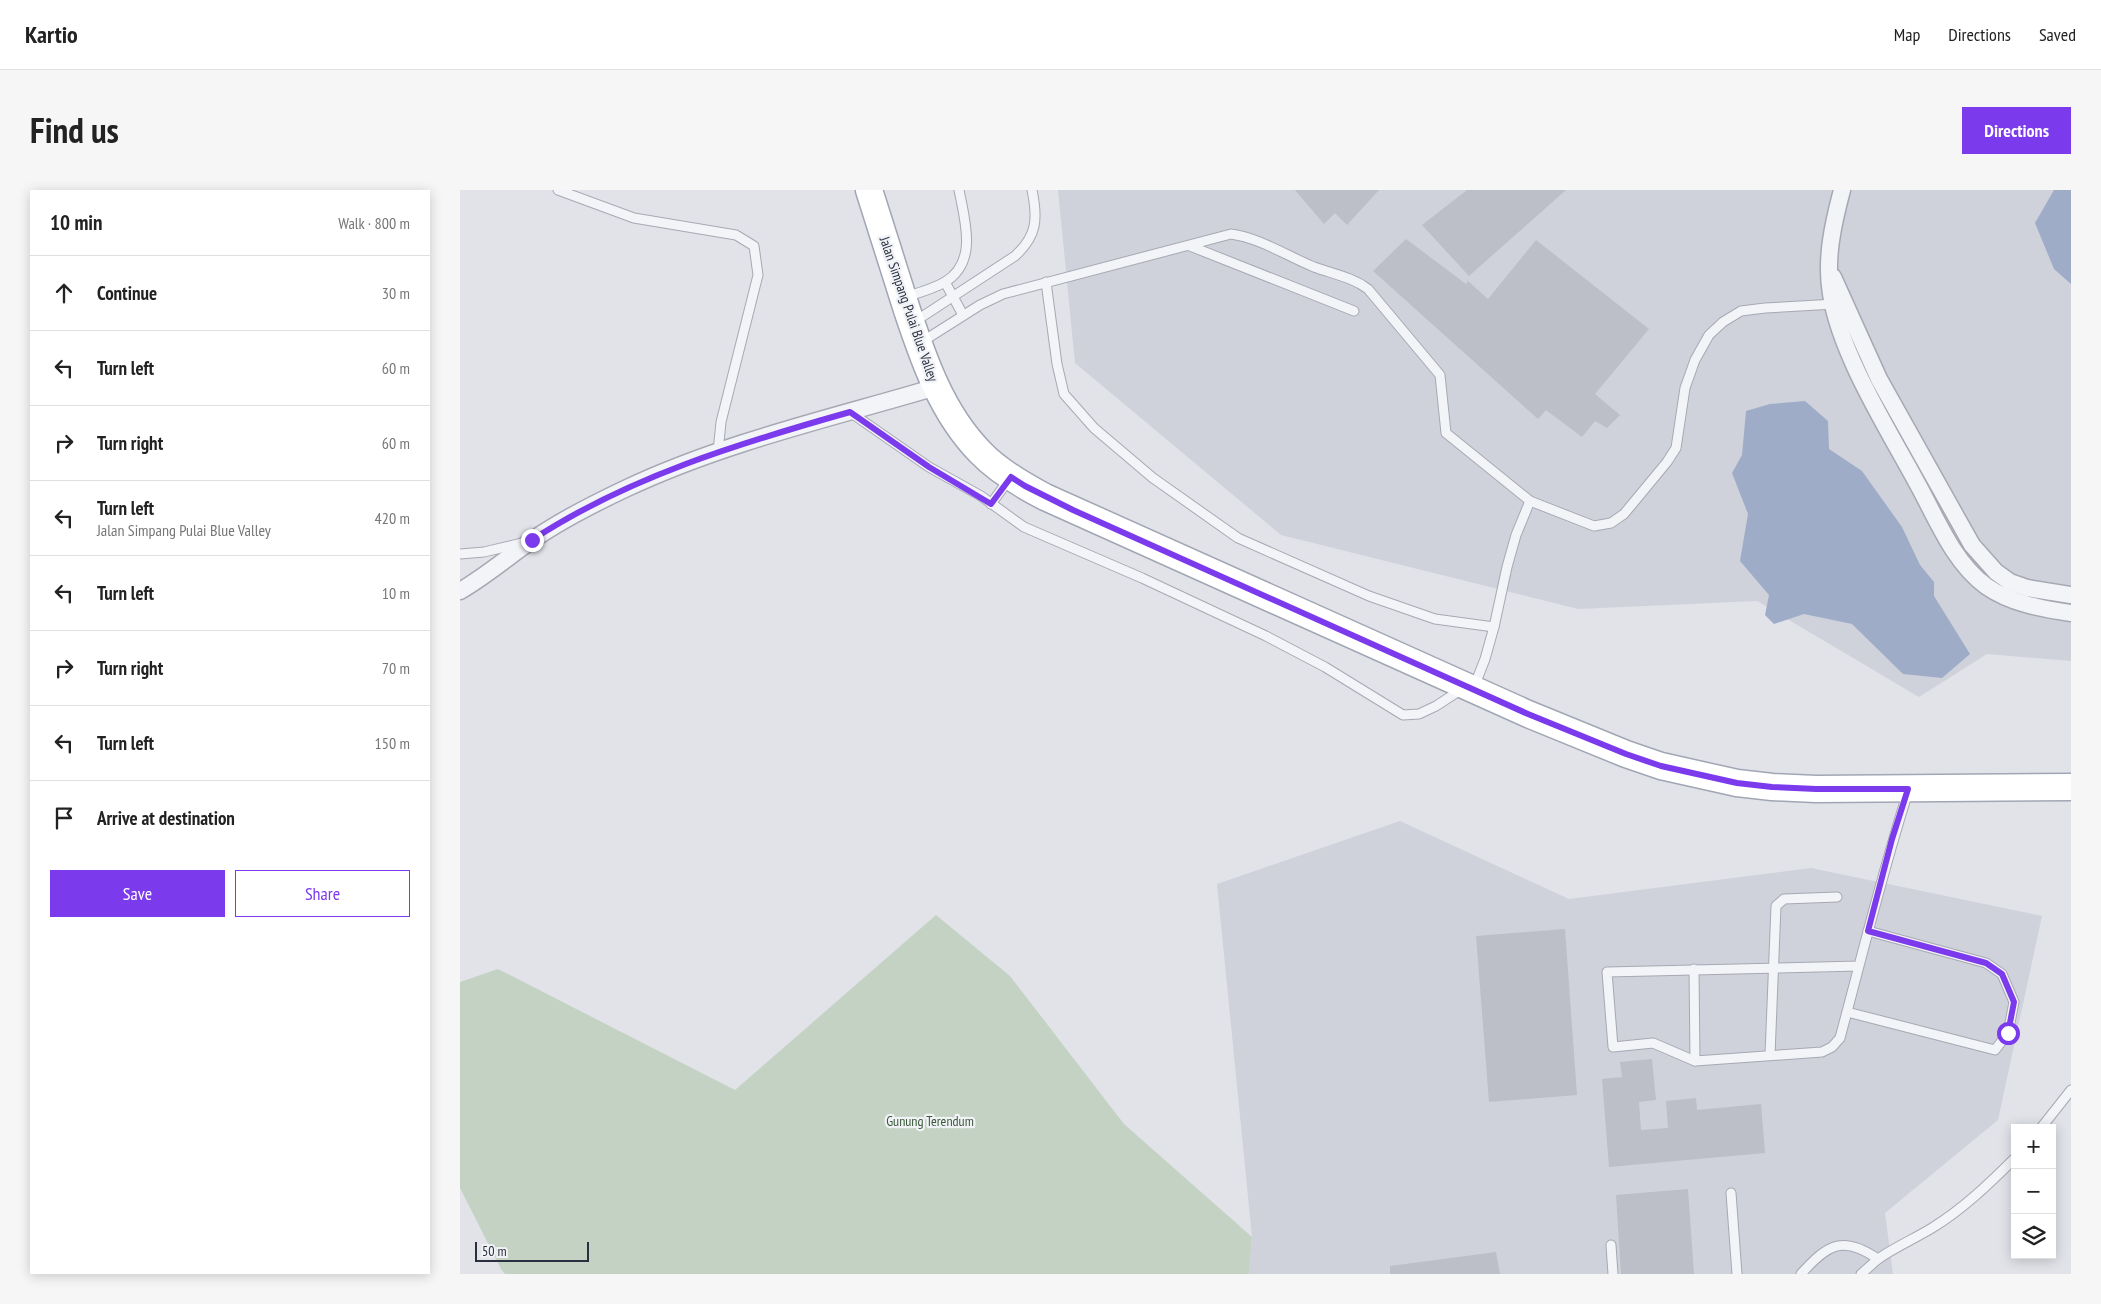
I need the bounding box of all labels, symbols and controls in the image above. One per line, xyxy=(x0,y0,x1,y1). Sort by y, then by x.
text: Kartio xyxy=(25,19,78,50)
text: Map xyxy=(1894,23,1920,46)
text: Directions xyxy=(1948,23,2011,46)
text: Saved xyxy=(2039,23,2076,46)
text: Find us xyxy=(30,107,119,153)
button: Directions xyxy=(1962,107,2071,154)
text: 10 min xyxy=(50,209,102,236)
text: Walk · 800 m xyxy=(338,213,410,233)
street label: Jalan Simpang Pulai Blue Valley xyxy=(875,233,942,384)
icon: ahead xyxy=(50,279,78,307)
text: Continue xyxy=(97,281,157,305)
text: 30 m xyxy=(382,283,410,303)
icon: left xyxy=(50,354,78,382)
text: Turn left xyxy=(97,356,154,380)
text: 60 m xyxy=(382,358,410,378)
icon: right xyxy=(50,429,78,457)
text: Turn right xyxy=(97,431,163,455)
text: 60 m xyxy=(382,433,410,453)
text: Turn left xyxy=(97,496,154,520)
icon: left xyxy=(50,504,78,532)
text: 420 m xyxy=(375,508,410,528)
text: Jalan Simpang Pulai Blue Valley xyxy=(97,520,271,540)
route end xyxy=(521,529,544,552)
icon: left xyxy=(50,579,78,607)
text: Turn left xyxy=(97,581,154,605)
text: 10 m xyxy=(382,583,410,603)
icon: right xyxy=(50,654,78,682)
text: Turn right xyxy=(97,656,163,680)
text: 70 m xyxy=(382,658,410,678)
icon: left xyxy=(50,729,78,757)
text: Turn left xyxy=(97,731,154,755)
text: 150 m xyxy=(375,733,410,753)
icon: arrive xyxy=(50,804,78,832)
text: Arrive at destination xyxy=(97,806,235,830)
button: Save xyxy=(50,870,225,917)
button: Share xyxy=(235,870,410,917)
route start xyxy=(1997,1022,2020,1045)
park label: Gunung Terendum xyxy=(886,1112,974,1130)
map controls xyxy=(2011,1124,2056,1259)
button: + xyxy=(2011,1124,2056,1169)
button: − xyxy=(2011,1169,2056,1214)
button: layers xyxy=(2011,1214,2056,1259)
scale bar xyxy=(475,1239,589,1262)
text: 50 m xyxy=(482,1242,507,1260)

